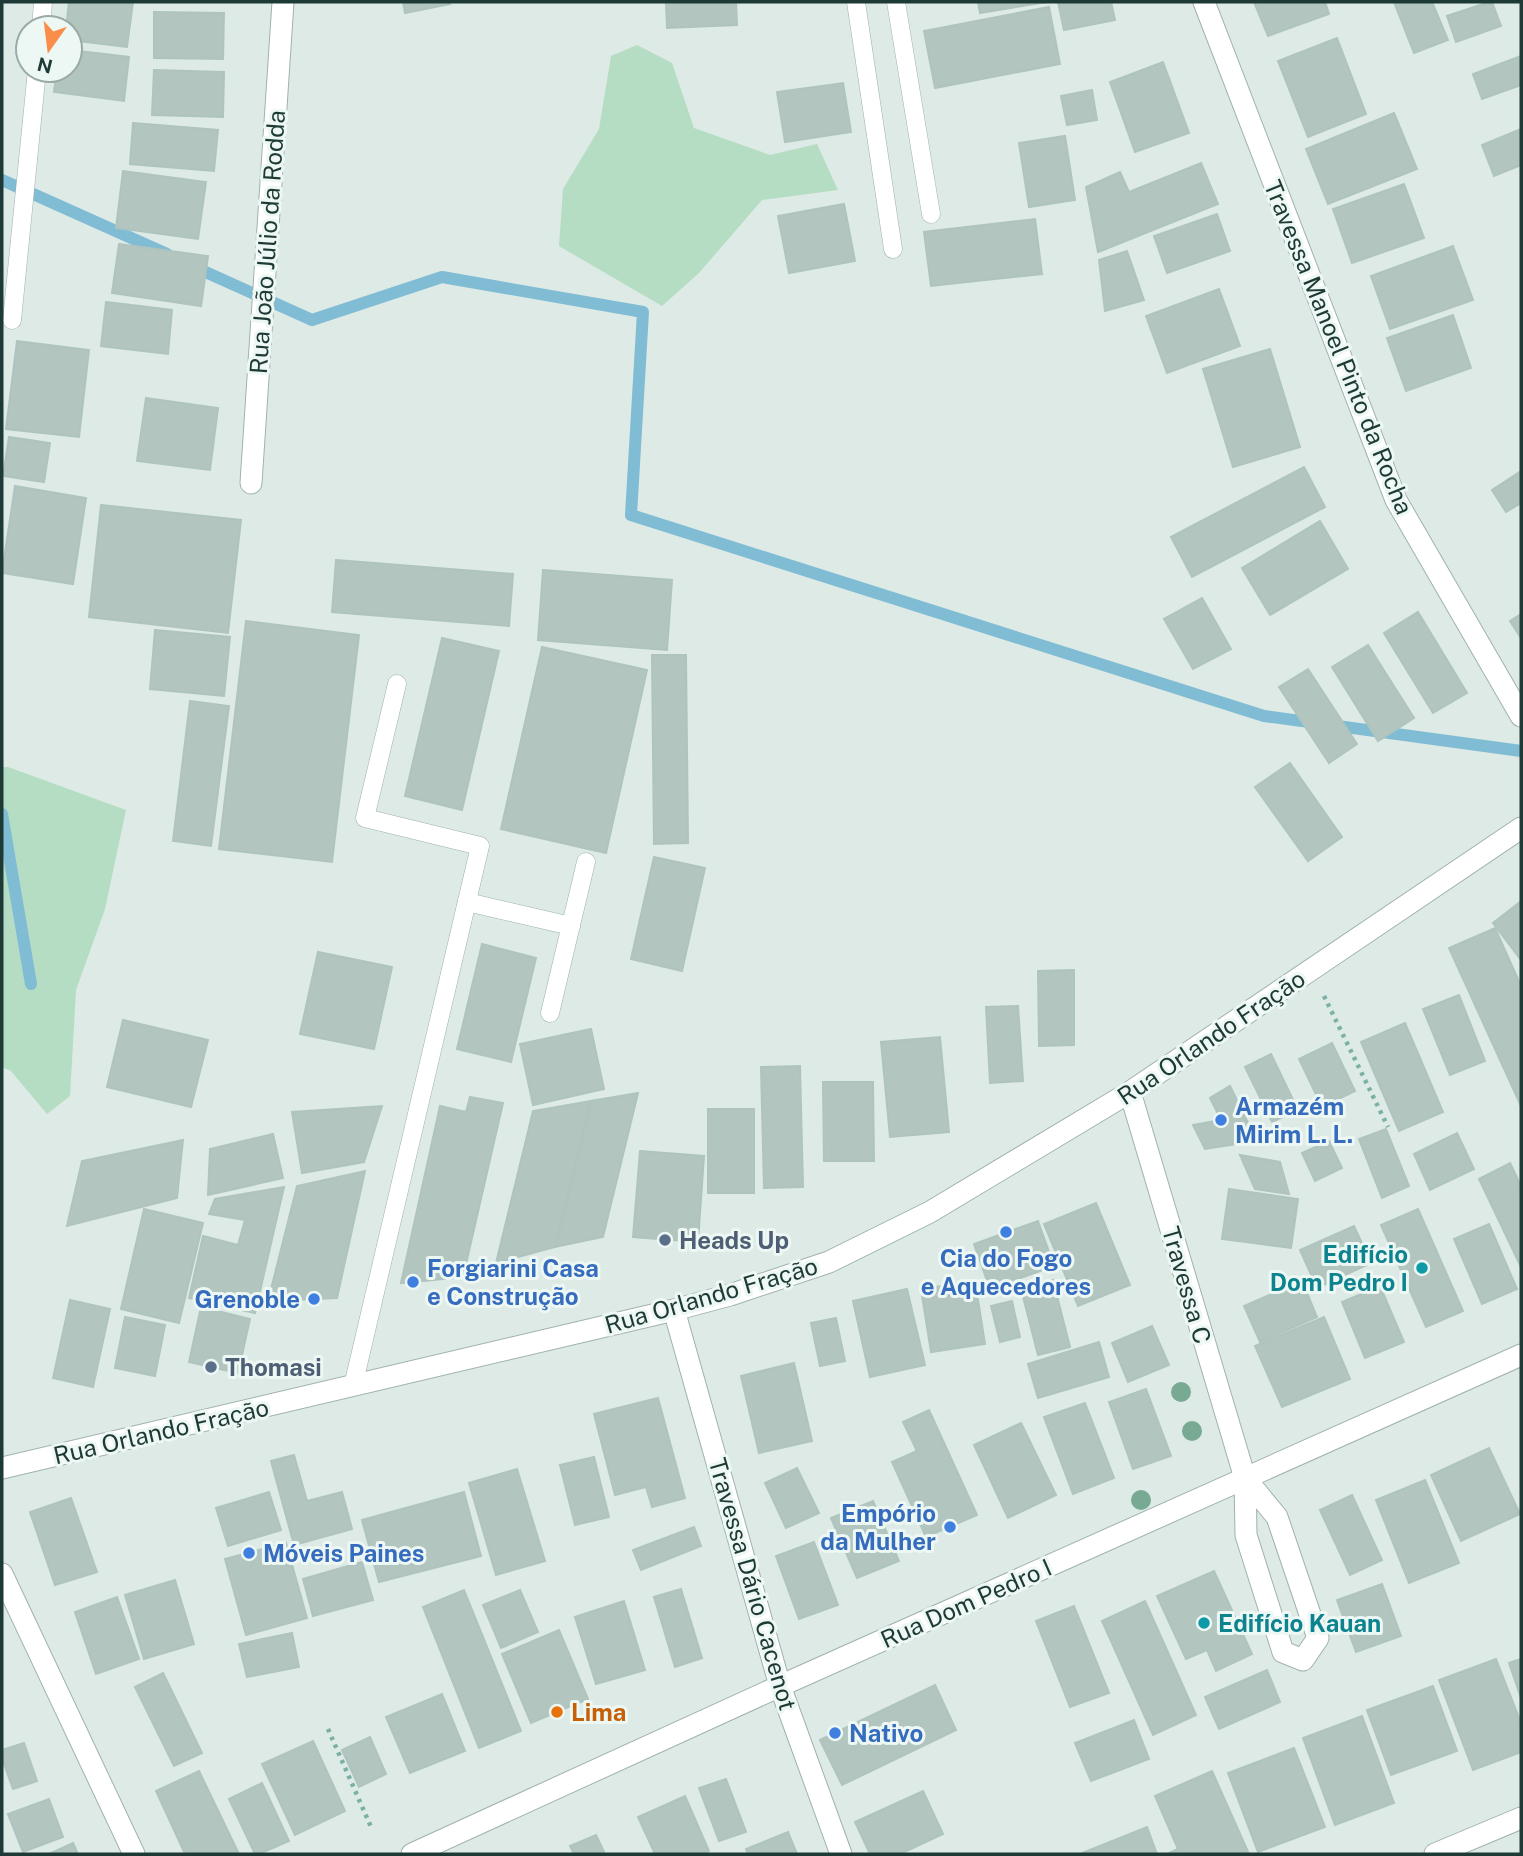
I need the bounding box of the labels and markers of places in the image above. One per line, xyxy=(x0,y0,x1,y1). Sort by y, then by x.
place label: Armazém Mirim L. L. xyxy=(1235,1092,1353,1148)
marker: Armazém Mirim L. L. xyxy=(1213,1112,1229,1128)
marker: Cia do Fogo e Aquecedores xyxy=(998,1224,1014,1240)
place label: Heads Up xyxy=(679,1226,789,1254)
marker: Heads Up xyxy=(657,1232,673,1248)
place label: Edifício Dom Pedro I xyxy=(1270,1240,1408,1296)
place label: Cia do Fogo e Aquecedores xyxy=(921,1244,1091,1300)
place label: Forgiarini Casa e Construção xyxy=(427,1254,599,1311)
marker: Edifício Dom Pedro I xyxy=(1414,1260,1430,1276)
marker: Forgiarini Casa e Construção xyxy=(405,1274,421,1290)
place label: Grenoble xyxy=(194,1285,300,1313)
marker: Grenoble xyxy=(306,1291,322,1307)
place label: Thomasi xyxy=(225,1353,322,1381)
marker: Thomasi xyxy=(203,1359,219,1375)
place label: Empório da Mulher xyxy=(820,1499,936,1555)
marker: Empório da Mulher xyxy=(942,1519,958,1535)
place label: Móveis Paines xyxy=(263,1539,424,1567)
marker: Móveis Paines xyxy=(241,1545,257,1561)
place label: Edifício Kauan xyxy=(1218,1609,1381,1637)
marker: Edifício Kauan xyxy=(1196,1615,1212,1631)
place label: Lima xyxy=(571,1698,626,1726)
marker: Lima xyxy=(549,1704,565,1720)
place label: Nativo xyxy=(849,1719,923,1747)
marker: Nativo xyxy=(827,1725,843,1741)

